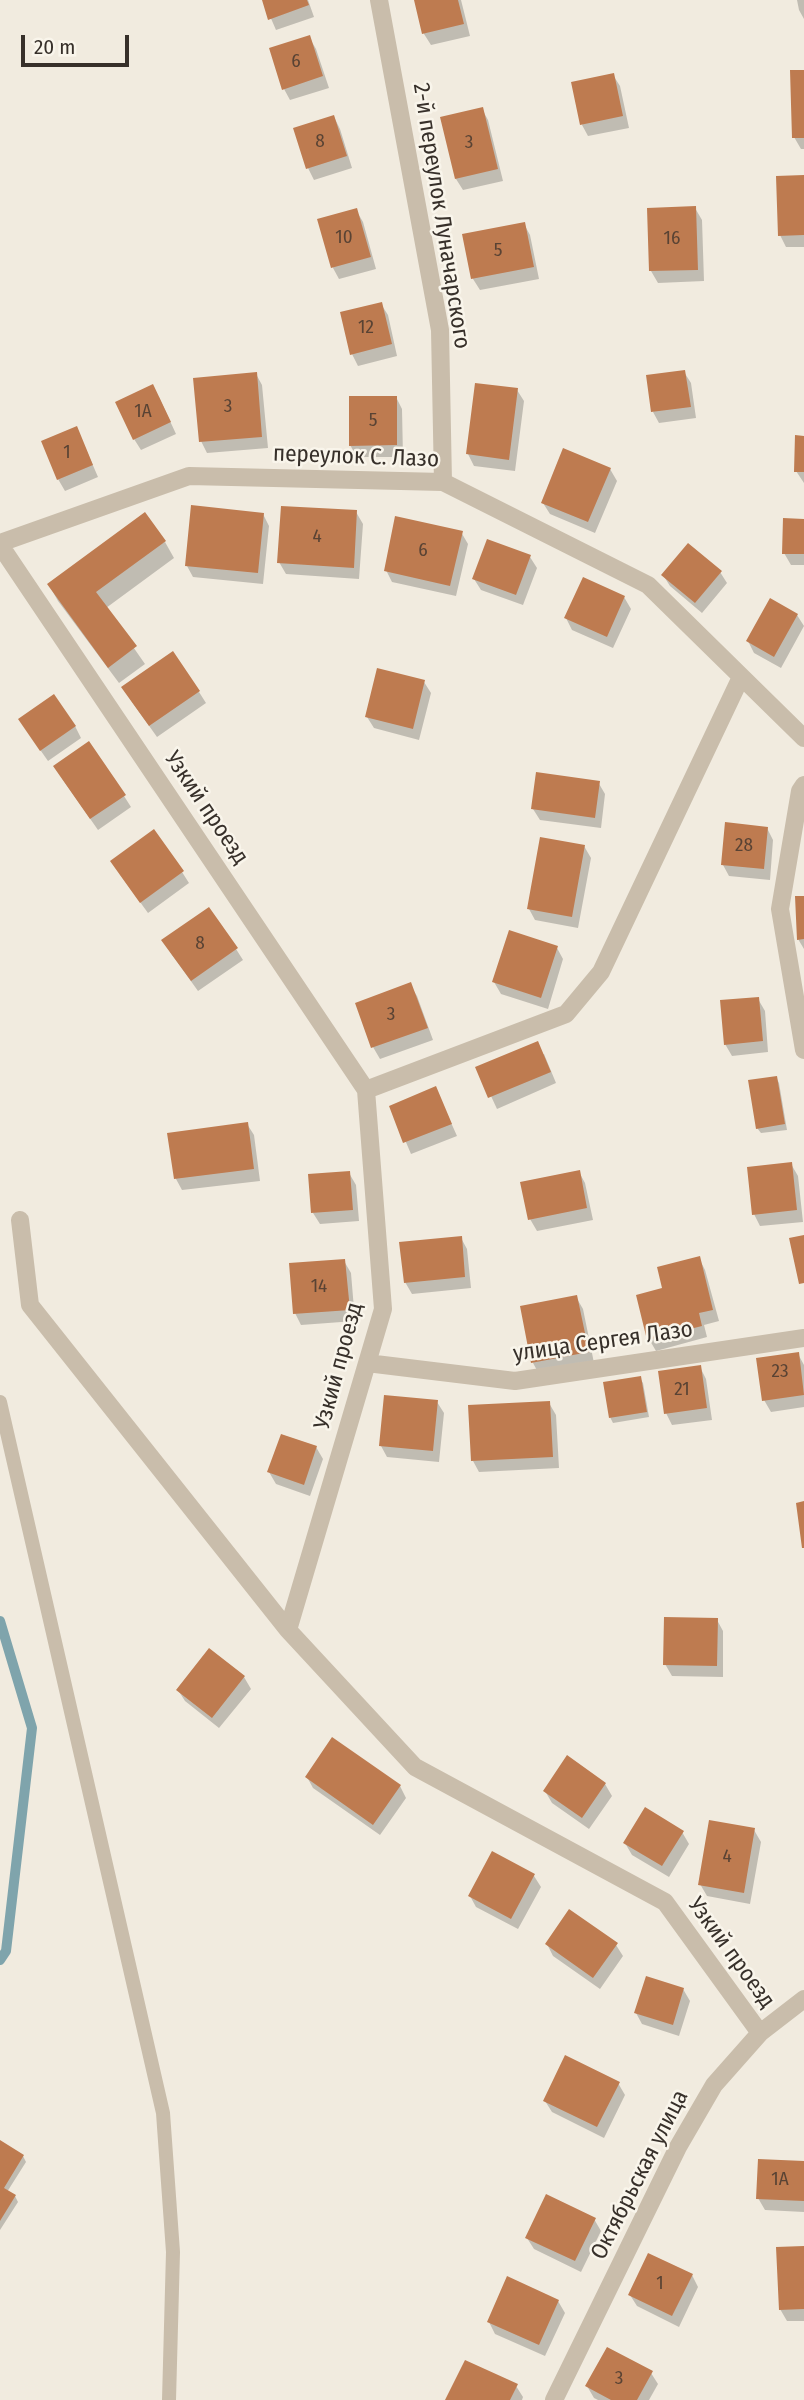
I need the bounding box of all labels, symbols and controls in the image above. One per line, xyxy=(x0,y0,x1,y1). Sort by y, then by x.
scale bar xyxy=(24,21,133,65)
text: 20 m xyxy=(34,34,75,60)
house number: 6 xyxy=(291,51,301,73)
street label: 2-й переулок Луначарского xyxy=(406,81,476,351)
house number: 8 xyxy=(315,131,325,153)
house number: 3 xyxy=(465,132,473,154)
house number: 10 xyxy=(335,227,353,249)
house number: 16 xyxy=(664,228,680,250)
house number: 5 xyxy=(494,240,502,262)
house number: 12 xyxy=(358,317,374,339)
house number: 3 xyxy=(224,396,232,418)
house number: 1А xyxy=(134,401,152,423)
house number: 5 xyxy=(369,410,377,432)
street label: переулок С. Лазо xyxy=(272,440,440,474)
house number: 1 xyxy=(63,442,71,464)
house number: 4 xyxy=(312,526,322,548)
house number: 6 xyxy=(418,540,428,562)
street label: Узкий проезд xyxy=(158,746,254,870)
house number: 28 xyxy=(735,835,753,857)
house number: 8 xyxy=(195,933,205,955)
house number: 3 xyxy=(387,1004,395,1026)
house number: 14 xyxy=(311,1276,327,1298)
street label: Узкий проезд xyxy=(309,1299,369,1433)
street label: улица Сергея Лазо xyxy=(511,1316,695,1368)
house number: 23 xyxy=(772,1361,788,1383)
house number: 21 xyxy=(674,1379,690,1401)
house number: 4 xyxy=(722,1846,732,1868)
street label: Узкий проезд xyxy=(682,1892,780,2014)
street label: Октябрьская улица xyxy=(585,2086,695,2264)
house number: 1А xyxy=(771,2169,789,2191)
house number: 1 xyxy=(656,2273,664,2295)
house number: 3 xyxy=(615,2368,623,2390)

